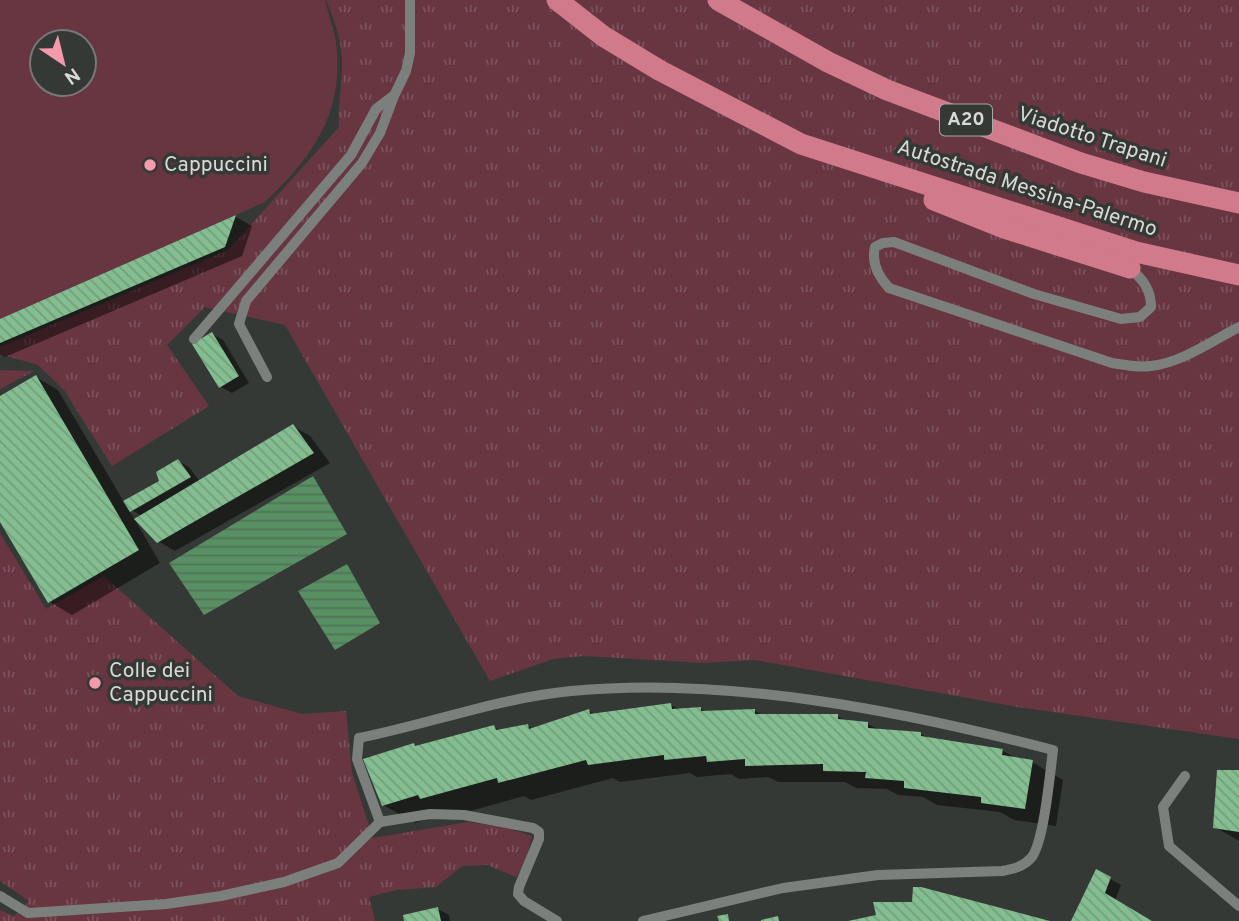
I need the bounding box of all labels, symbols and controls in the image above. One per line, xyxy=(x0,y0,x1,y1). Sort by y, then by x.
north arrow xyxy=(28,28,98,98)
text: N xyxy=(59,62,84,89)
street label: Viadotto Trapani xyxy=(1014,101,1170,175)
road number: A20 xyxy=(940,104,992,136)
street label: Autostrada Messina-Palermo xyxy=(894,134,1160,244)
place label: Cappuccini xyxy=(164,152,268,179)
marker: Cappuccini xyxy=(142,157,158,173)
place label: Colle dei Cappuccini xyxy=(109,658,213,709)
marker: Colle dei Cappuccini xyxy=(87,675,103,691)

